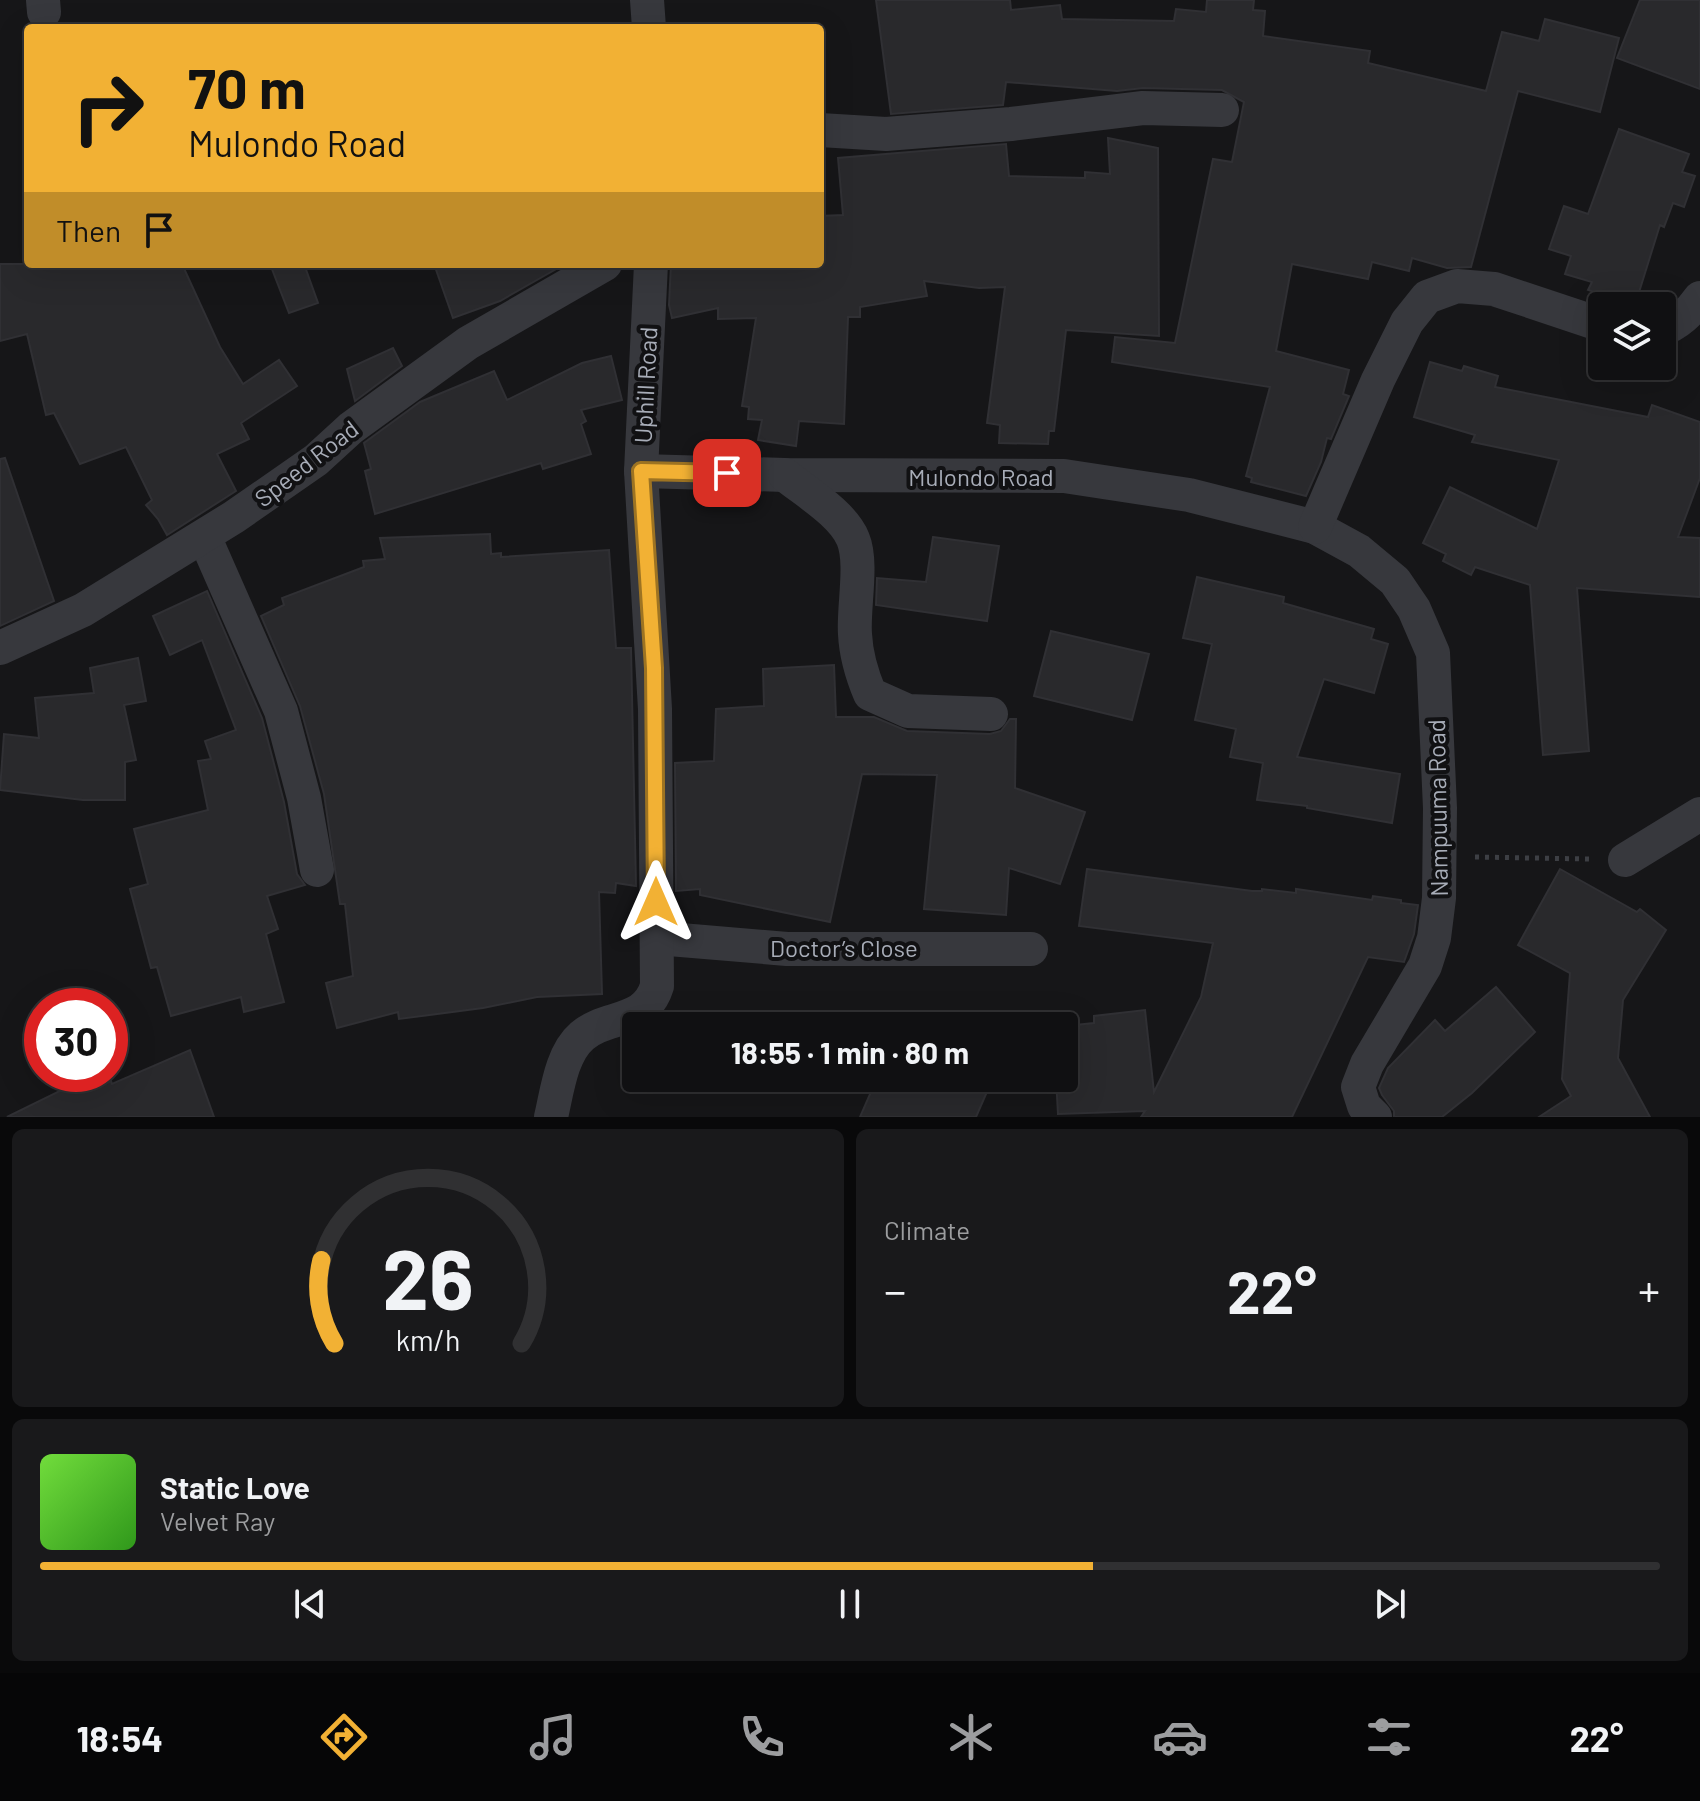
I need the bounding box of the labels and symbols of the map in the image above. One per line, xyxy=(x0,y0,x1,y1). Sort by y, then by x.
street label: Uphill Road xyxy=(627,326,663,444)
street label: Speed Road xyxy=(248,414,364,512)
pin xyxy=(693,439,761,507)
street label: Mulondo Road xyxy=(908,462,1054,491)
street label: Nampuuma Road xyxy=(1421,719,1453,897)
position arrow xyxy=(614,860,698,944)
street label: Doctor’s Close xyxy=(770,933,918,962)
speed limit sign: 30 xyxy=(24,988,128,1092)

